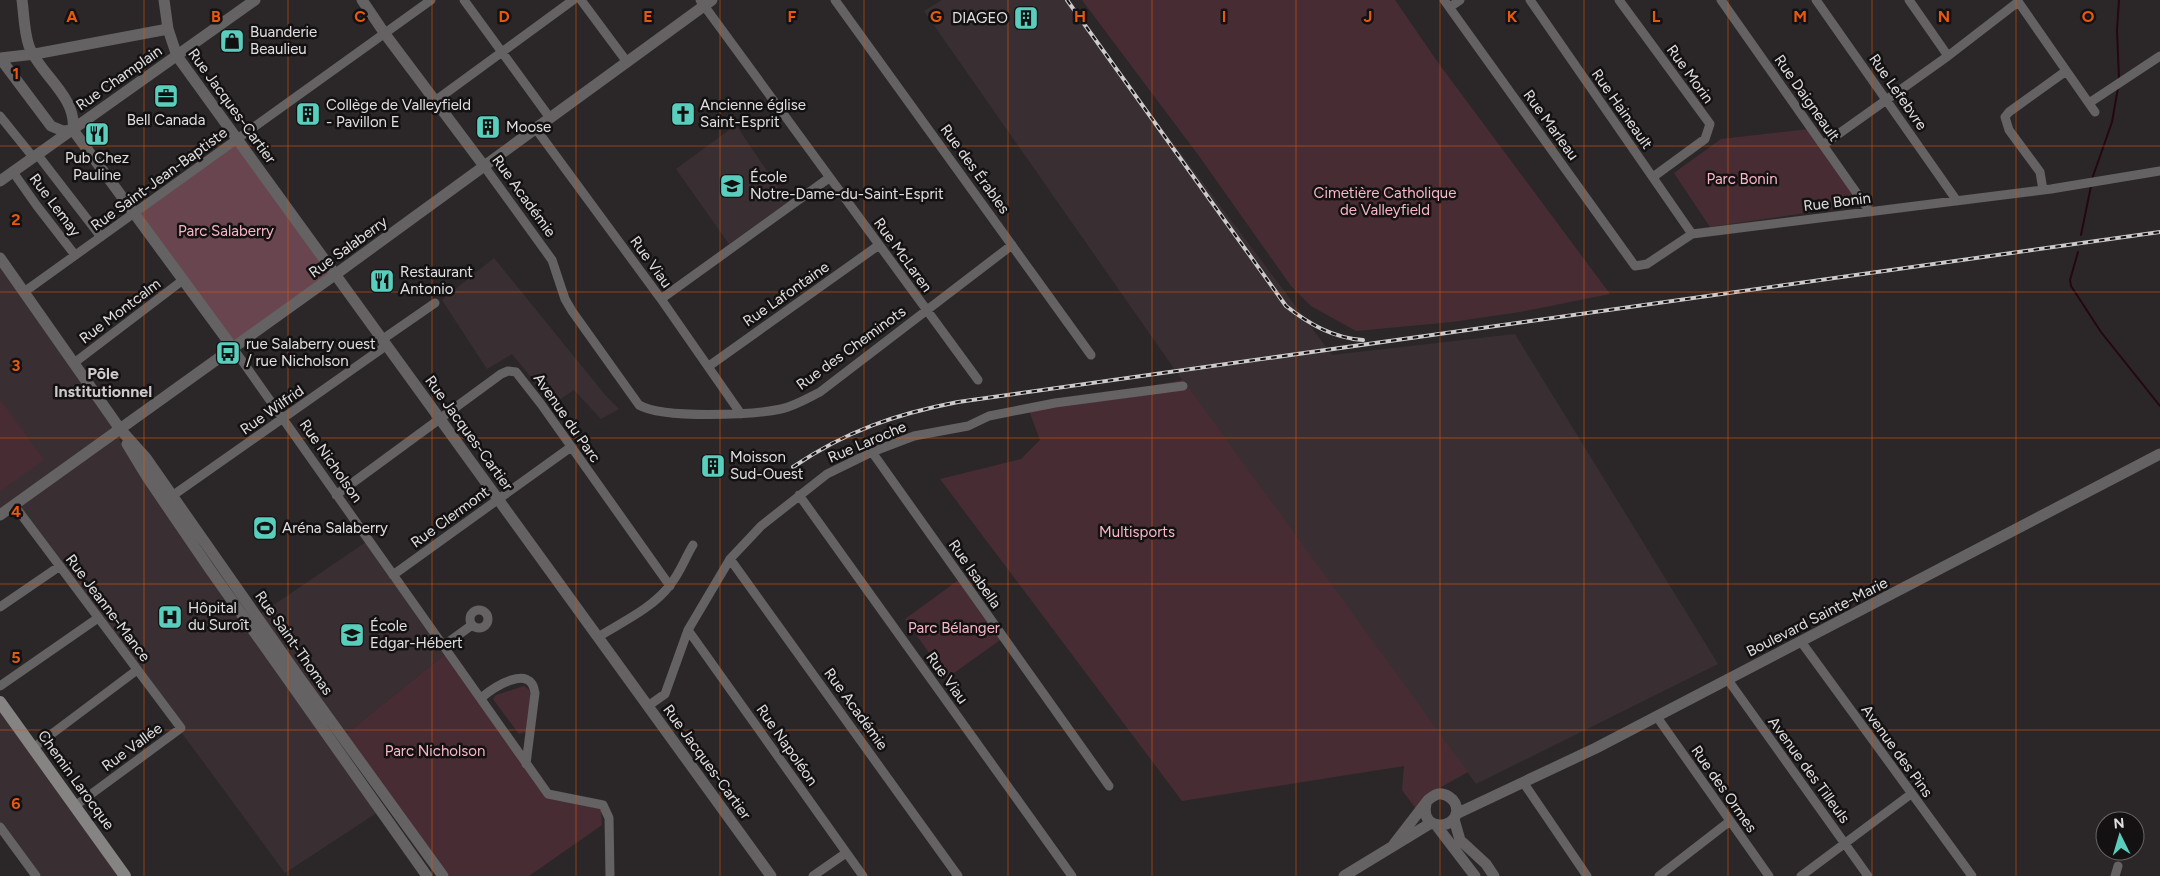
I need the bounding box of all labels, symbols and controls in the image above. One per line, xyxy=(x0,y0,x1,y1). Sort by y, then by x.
building icon: DIAGEO xyxy=(1013,5,1039,31)
text: A xyxy=(66,7,78,26)
text: B xyxy=(211,7,221,26)
text: C xyxy=(354,7,366,26)
text: D xyxy=(498,7,510,26)
text: E xyxy=(643,7,653,26)
text: F xyxy=(788,7,797,26)
text: G xyxy=(930,7,942,26)
text: H xyxy=(1074,7,1086,26)
text: I xyxy=(1222,7,1226,26)
text: J xyxy=(1364,7,1372,26)
text: K xyxy=(1507,7,1518,26)
text: L xyxy=(1652,7,1661,26)
text: M xyxy=(1793,7,1807,26)
text: N xyxy=(1938,7,1950,26)
text: O xyxy=(2082,7,2095,26)
place label: DIAGEO xyxy=(952,9,1008,27)
place label: Buanderie Beaulieu xyxy=(250,23,317,58)
shop icon: Buanderie Beaulieu xyxy=(219,28,245,54)
street label: Rue Morin xyxy=(1663,41,1717,107)
street label: Rue Champlain xyxy=(73,42,165,114)
street label: Rue Jacques-Cartier xyxy=(184,45,280,167)
street label: Rue Lefebvre xyxy=(1865,50,1931,134)
street label: Rue Daigneault xyxy=(1771,51,1844,145)
text: 1 xyxy=(13,64,19,83)
street label: Rue Haineault xyxy=(1588,65,1656,153)
office icon: Bell Canada xyxy=(153,83,179,109)
street label: Rue Marleau xyxy=(1519,86,1583,164)
place label: Collège de Valleyfield - Pavillon E xyxy=(326,96,471,131)
place label: Ancienne église Saint-Esprit xyxy=(700,96,806,131)
building icon: Collège de Valleyfield - Pavillon E xyxy=(295,101,321,127)
church icon: Ancienne église Saint-Esprit xyxy=(670,101,696,127)
place label: Bell Canada xyxy=(127,111,205,129)
building icon: Moose xyxy=(475,114,501,140)
place label: Moose xyxy=(506,118,551,136)
restaurant icon: Pub Chez Pauline xyxy=(84,121,110,147)
street label: Rue des Érables xyxy=(937,121,1013,217)
street label: Rue Saint-Jean-Baptiste xyxy=(87,123,231,235)
place label: Pub Chez Pauline xyxy=(65,149,129,184)
street label: Rue Académie xyxy=(488,152,560,240)
place label: École Notre-Dame-du-Saint-Esprit xyxy=(750,168,944,203)
street label: Rue Lemay xyxy=(26,170,84,240)
park label: Parc Bonin xyxy=(1706,170,1778,188)
school or university icon: École Notre-Dame-du-Saint-Esprit xyxy=(719,173,745,199)
park label: Cimetière Catholique de Valleyfield xyxy=(1314,184,1456,219)
street label: Rue Bonin xyxy=(1802,189,1872,215)
text: 2 xyxy=(11,210,21,229)
street label: Rue Salaberry xyxy=(305,212,391,281)
street label: Rue McLaren xyxy=(870,214,936,296)
park label: Parc Salaberry xyxy=(178,222,274,240)
street label: Rue Viau xyxy=(626,233,676,291)
street label: Rue Lafontaine xyxy=(739,258,833,330)
place label: Restaurant Antonio xyxy=(400,263,473,298)
restaurant icon: Restaurant Antonio xyxy=(369,268,395,294)
street label: Rue Montcalm xyxy=(76,275,164,347)
street label: Rue des Cheminots xyxy=(793,302,909,394)
place label: rue Salaberry ouest / rue Nicholson xyxy=(246,335,376,370)
bus stop icon: rue Salaberry ouest / rue Nicholson xyxy=(215,340,241,366)
text: 3 xyxy=(12,356,21,375)
district label: Pôle Institutionnel xyxy=(54,364,152,401)
street label: Avenue du Parc xyxy=(530,370,604,466)
street label: Rue Jacques-Cartier xyxy=(421,372,517,494)
street label: Rue Wilfrid xyxy=(237,381,307,439)
street label: Rue Nicholson xyxy=(296,416,366,506)
street label: Rue Laroche xyxy=(825,417,909,467)
place label: Moisson Sud-Ouest xyxy=(730,448,804,483)
building icon: Moisson Sud-Ouest xyxy=(700,453,726,479)
street label: Rue Clermont xyxy=(407,482,493,551)
text: 4 xyxy=(11,502,21,521)
sports icon: Aréna Salaberry xyxy=(252,515,278,541)
place label: Aréna Salaberry xyxy=(282,519,388,537)
park label: Multisports xyxy=(1099,523,1175,541)
street label: Rue Isabella xyxy=(945,536,1005,612)
street label: Rue Jeanne-Mance xyxy=(62,551,154,665)
street label: Boulevard Sainte-Marie xyxy=(1743,574,1891,660)
street label: Rue Saint-Thomas xyxy=(251,587,337,699)
place label: Hôpital du Suroît xyxy=(188,599,250,634)
hospital icon: Hôpital du Suroît xyxy=(157,604,183,630)
place label: École Edgar-Hébert xyxy=(370,617,463,652)
park label: Parc Bélanger xyxy=(908,619,1000,637)
school or university icon: École Edgar-Hébert xyxy=(339,622,365,648)
text: 5 xyxy=(11,648,21,667)
street label: Rue Viau xyxy=(922,649,972,707)
street label: Rue Académie xyxy=(820,665,892,753)
street label: Rue Jacques-Cartier xyxy=(659,701,755,823)
street label: Rue Napoléon xyxy=(752,701,822,789)
street label: Avenue des Pins xyxy=(1857,701,1937,801)
street label: Avenue des Tilleuls xyxy=(1764,713,1854,827)
street label: Rue Vallée xyxy=(98,719,166,775)
street label: Chemin Larocque xyxy=(34,727,118,833)
park label: Parc Nicholson xyxy=(385,742,485,760)
street label: Rue des Ormes xyxy=(1687,742,1761,836)
text: 6 xyxy=(11,794,21,813)
north arrow xyxy=(2095,811,2145,861)
text: N xyxy=(2113,815,2125,832)

